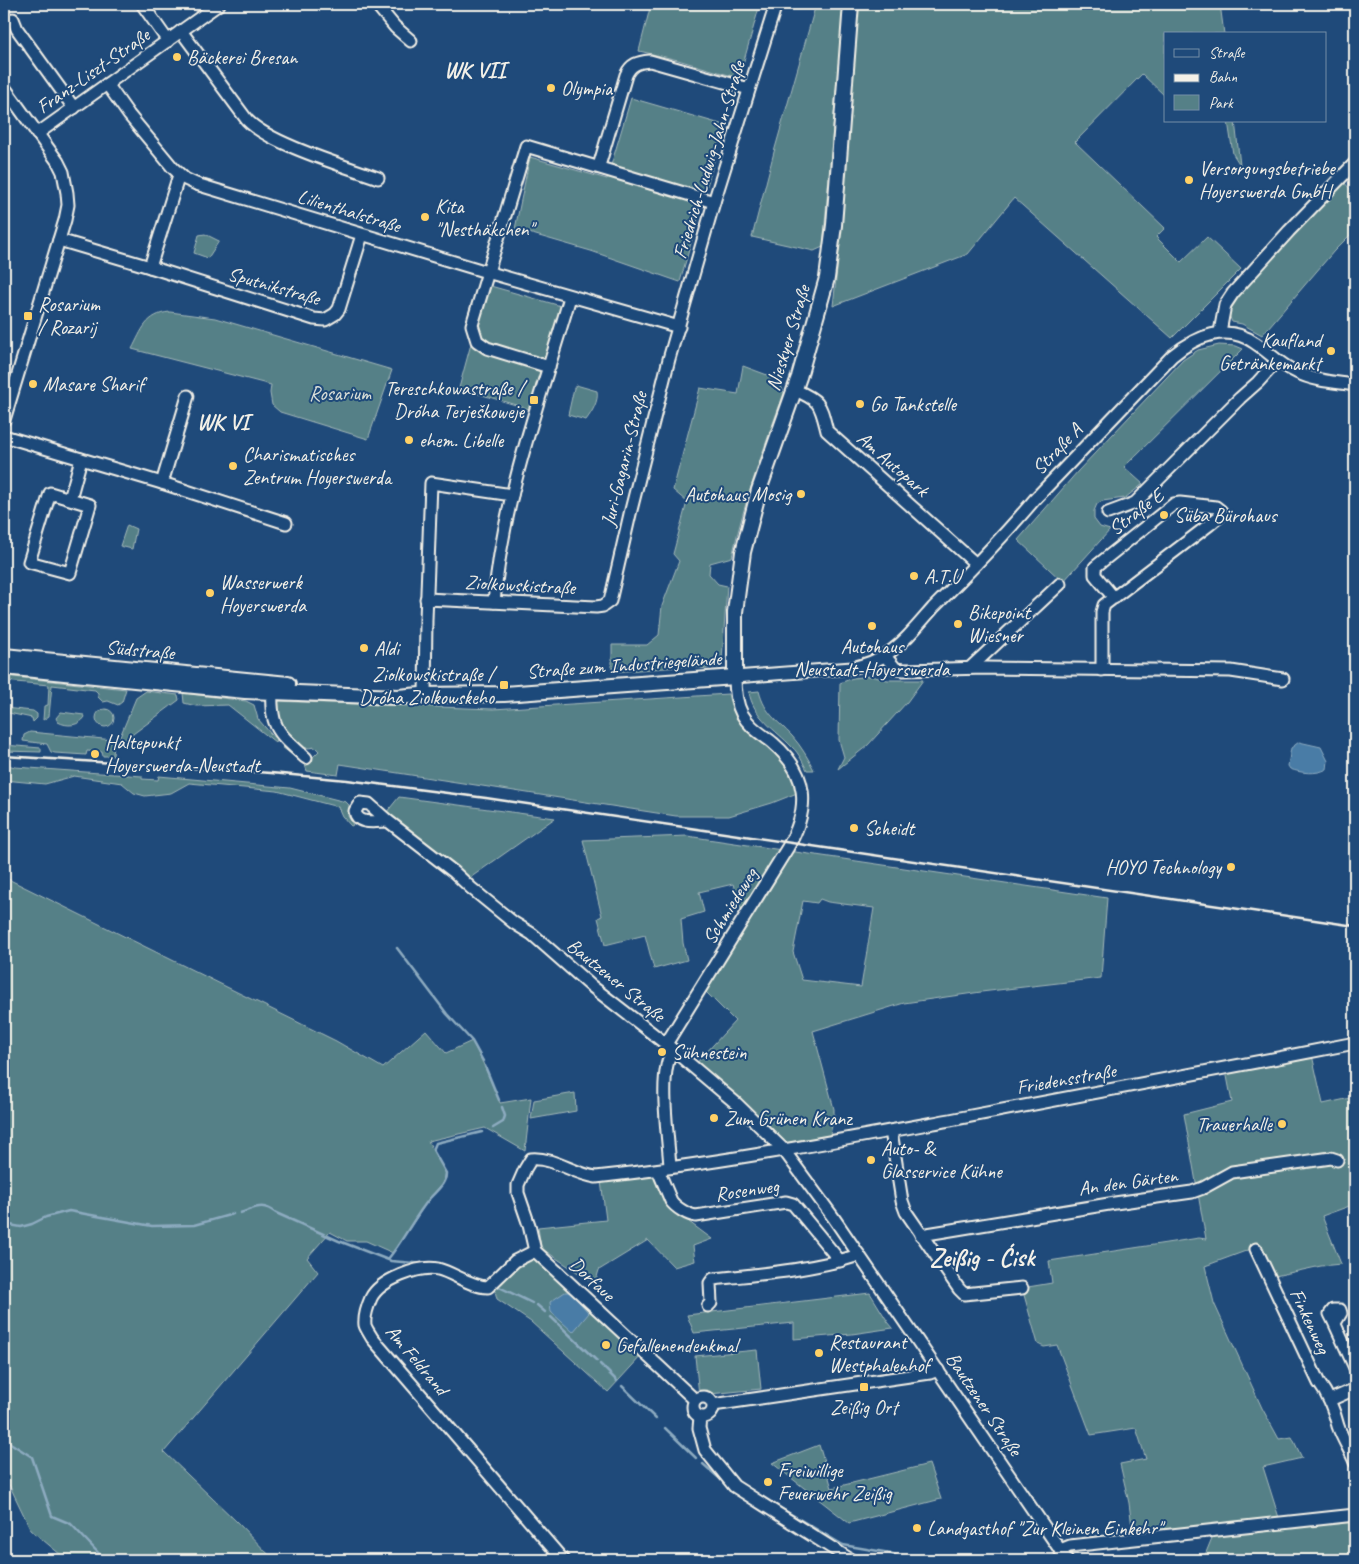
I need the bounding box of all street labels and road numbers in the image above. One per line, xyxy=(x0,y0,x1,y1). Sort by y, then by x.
street label: Franz-Liszt-Straße xyxy=(32,22,156,119)
street label: Friedrich-Ludwig-Jahn-Straße xyxy=(667,57,751,262)
street label: Lilienthalstraße xyxy=(295,184,405,239)
street label: Sputnikstraße xyxy=(225,261,324,311)
street label: Nieskyer Straße xyxy=(760,281,816,394)
street label: Juri-Gagarin-Straße xyxy=(595,388,653,530)
street label: Straße A xyxy=(1026,417,1088,480)
street label: Am Autopark xyxy=(852,426,935,503)
street label: Straße E xyxy=(1103,482,1170,541)
street label: Ziolkowskistraße xyxy=(464,570,577,600)
street label: Südstraße xyxy=(105,635,177,666)
street label: Straße zum Industriegelände xyxy=(526,646,724,684)
street label: Schmiedeweg xyxy=(697,862,764,949)
street label: Bautzener Straße xyxy=(562,933,671,1028)
street label: Friedensstraße xyxy=(1014,1058,1119,1100)
street label: An den Gärten xyxy=(1077,1163,1180,1201)
street label: Rosenweg xyxy=(714,1173,781,1207)
street label: Dorfaue xyxy=(564,1252,621,1307)
street label: Finkenweg xyxy=(1284,1285,1337,1359)
street label: Am Feldrand xyxy=(380,1320,456,1403)
street label: Bautzener Straße xyxy=(940,1347,1029,1462)

